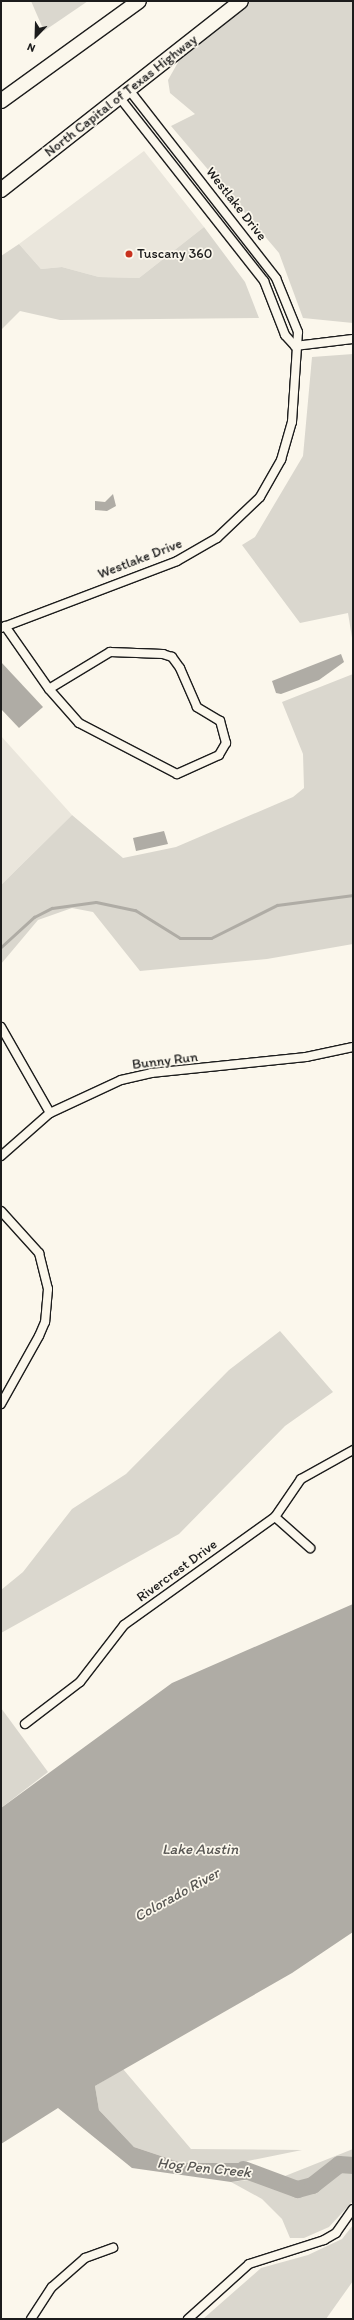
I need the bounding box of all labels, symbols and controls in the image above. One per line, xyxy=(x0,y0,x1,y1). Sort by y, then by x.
north arrow xyxy=(16,16,56,56)
street label: North Capital of Texas Highway xyxy=(42,32,200,160)
text: N xyxy=(25,40,37,55)
street label: Westlake Drive xyxy=(202,164,270,244)
place label: Tuscany 360 xyxy=(137,246,212,262)
marker: Tuscany 360 xyxy=(124,249,134,259)
street label: Westlake Drive xyxy=(95,535,185,583)
street label: Bunny Run xyxy=(131,1049,199,1073)
street label: Rivercrest Drive xyxy=(133,1536,221,1606)
water label: Lake Austin xyxy=(162,1841,238,1859)
water label: Colorado River xyxy=(131,1864,223,1926)
water label: Hog Pen Creek xyxy=(156,2154,252,2182)

